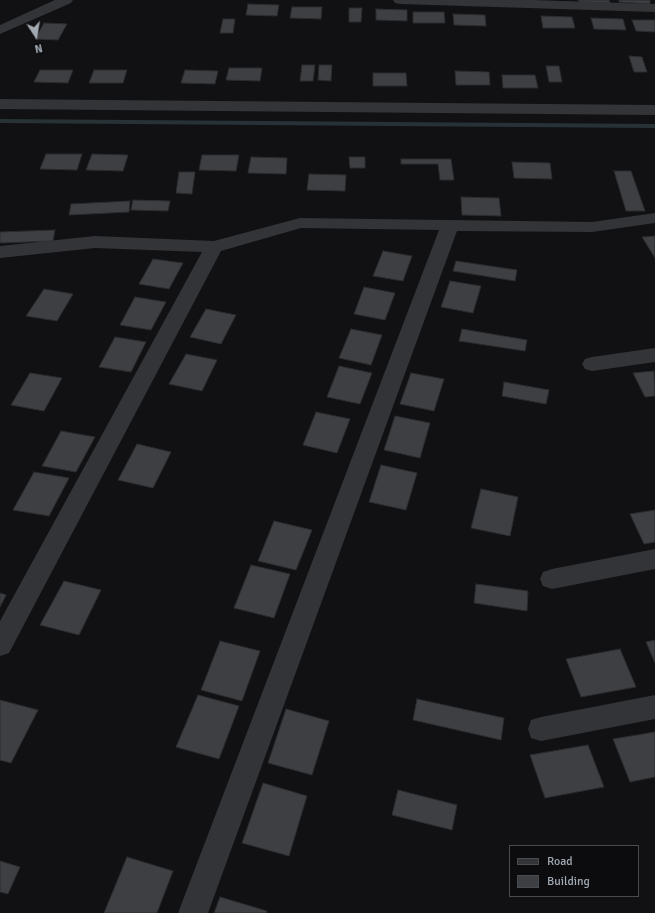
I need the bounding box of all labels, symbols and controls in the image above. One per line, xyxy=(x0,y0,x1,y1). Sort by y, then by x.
north arrow xyxy=(16,16,56,56)
text: N xyxy=(34,41,44,55)
legend xyxy=(509,845,639,897)
text: Road xyxy=(547,854,573,869)
text: Building xyxy=(547,874,590,889)

